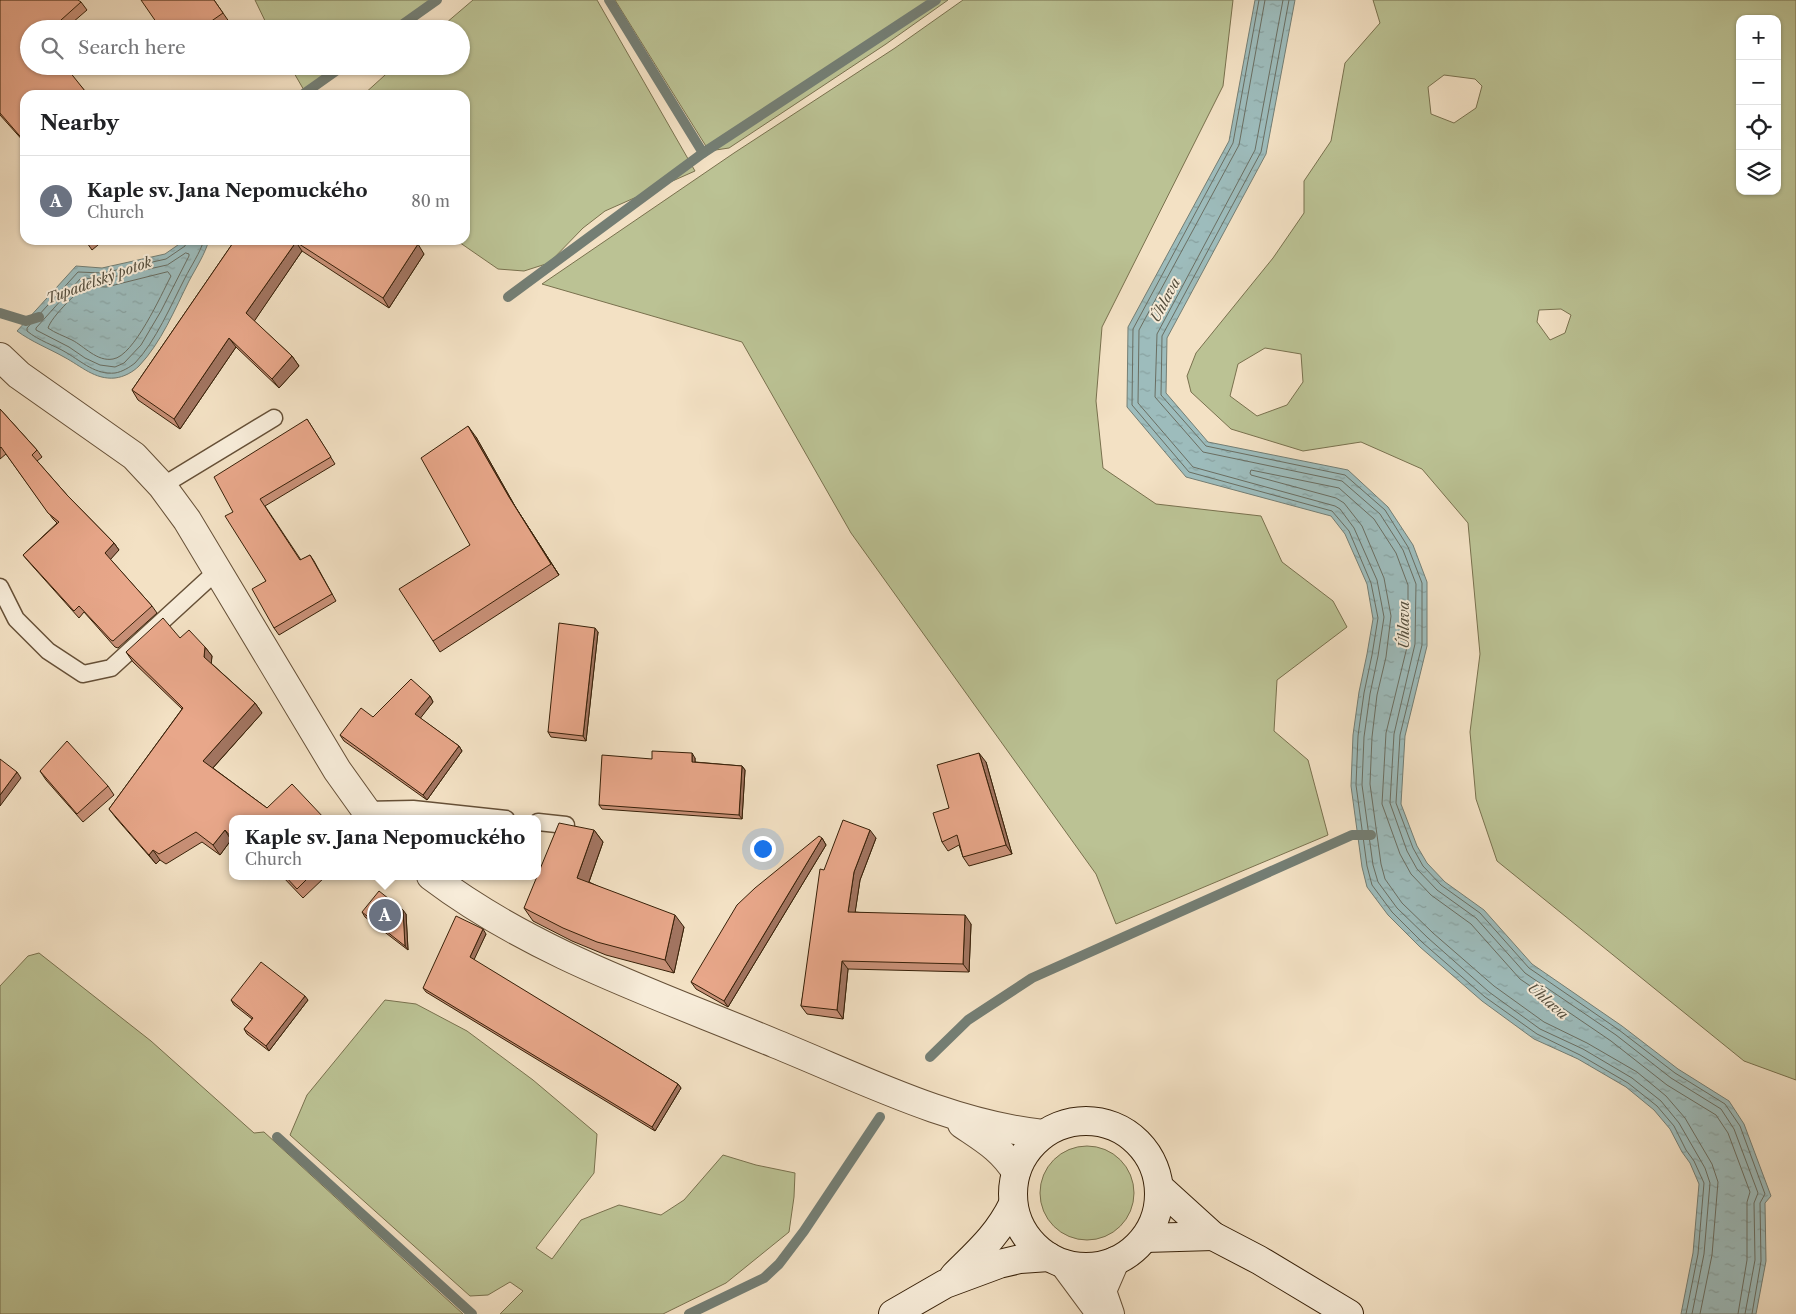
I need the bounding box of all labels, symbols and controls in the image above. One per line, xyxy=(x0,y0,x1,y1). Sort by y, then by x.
map controls xyxy=(1736,15,1781,195)
button: + xyxy=(1736,15,1781,60)
search box xyxy=(20,20,470,75)
icon: search xyxy=(38,34,66,62)
text: Search here xyxy=(78,36,186,59)
button: − xyxy=(1736,60,1781,105)
button: locate xyxy=(1736,105,1781,150)
text: Nearby xyxy=(40,110,119,135)
button: layers xyxy=(1736,150,1781,195)
text: Kaple sv. Jana Nepomuckého xyxy=(87,179,367,202)
text: A xyxy=(50,191,62,211)
text: 80 m xyxy=(411,191,450,211)
text: Church xyxy=(87,202,144,222)
water label: Tupadelský potok xyxy=(44,252,155,307)
water label: Úhlava xyxy=(1145,274,1184,325)
water label: Úhlava xyxy=(1394,601,1413,649)
popup xyxy=(229,815,541,880)
text: Kaple sv. Jana Nepomuckého xyxy=(245,826,525,849)
your location xyxy=(750,836,776,862)
text: Church xyxy=(245,849,302,869)
pin: A xyxy=(369,896,401,934)
water label: Úhlava xyxy=(1524,978,1573,1024)

